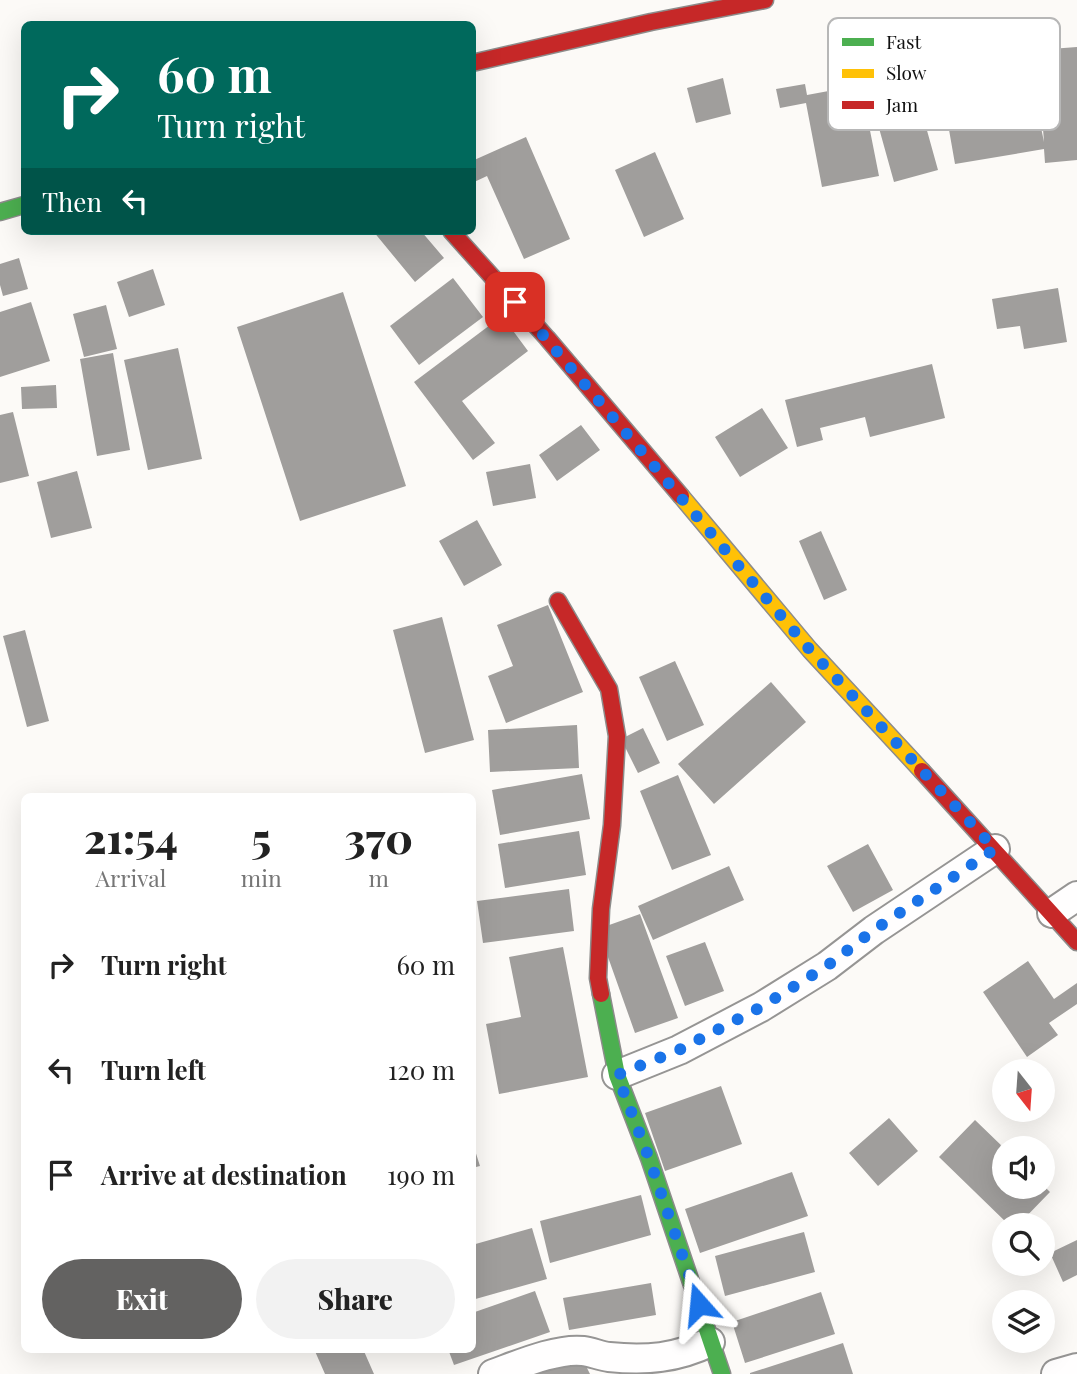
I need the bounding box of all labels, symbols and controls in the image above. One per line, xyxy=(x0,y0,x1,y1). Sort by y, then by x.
legend xyxy=(828,18,1060,130)
text: Fast xyxy=(886,28,922,54)
text: 60 m xyxy=(157,40,272,105)
icon: right xyxy=(42,49,133,140)
text: Slow xyxy=(886,59,927,85)
text: Jam xyxy=(885,91,918,117)
text: Turn right xyxy=(157,103,305,146)
icon: left xyxy=(116,182,154,220)
text: Then xyxy=(42,184,102,219)
pin xyxy=(485,272,545,332)
icon: arrive xyxy=(496,283,534,321)
text: 21:54 xyxy=(84,809,178,865)
text: 5 xyxy=(251,809,271,865)
text: 370 xyxy=(345,809,413,865)
text: Arrival xyxy=(95,862,166,893)
text: min xyxy=(241,862,282,893)
text: m xyxy=(369,862,389,893)
icon: right xyxy=(42,946,80,984)
text: Turn right xyxy=(101,947,227,982)
text: 60 m xyxy=(396,947,455,982)
icon: left xyxy=(42,1051,80,1089)
text: Turn left xyxy=(101,1052,206,1087)
text: 120 m xyxy=(388,1052,455,1087)
north arrow xyxy=(992,1059,1055,1122)
map controls xyxy=(992,1059,1055,1353)
button: sound xyxy=(992,1136,1055,1199)
icon: arrive xyxy=(42,1156,80,1194)
text: Arrive at destination xyxy=(101,1157,347,1192)
text: 190 m xyxy=(387,1157,455,1192)
button: search xyxy=(992,1213,1055,1276)
button: Exit xyxy=(42,1259,242,1339)
button: Share xyxy=(256,1259,455,1339)
position arrow xyxy=(662,1267,736,1341)
button: layers xyxy=(992,1290,1055,1353)

